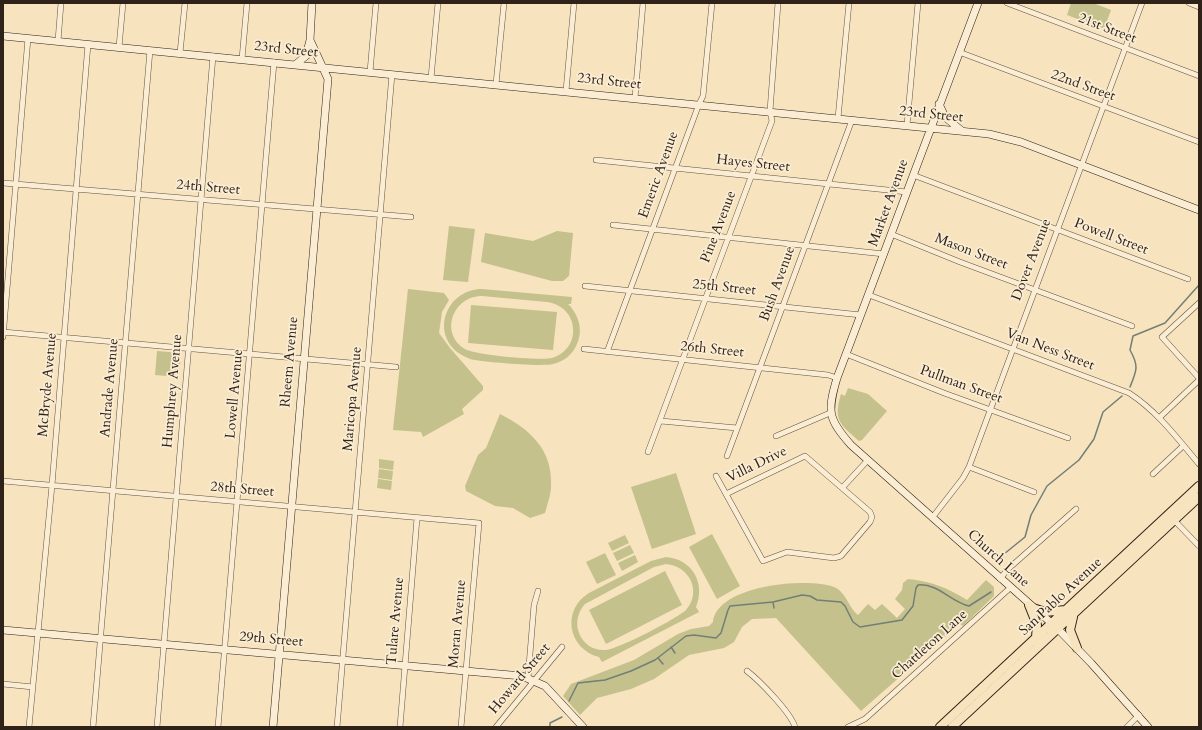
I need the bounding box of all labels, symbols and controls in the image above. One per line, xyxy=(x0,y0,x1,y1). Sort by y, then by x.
street label: 21st Street xyxy=(1076,10,1138,48)
street label: 23rd Street xyxy=(253,38,319,62)
street label: 22nd Street xyxy=(1049,67,1117,105)
street label: 23rd Street xyxy=(576,70,642,94)
street label: 23rd Street xyxy=(898,103,964,127)
street label: Emeric Avenue xyxy=(635,129,683,221)
street label: Hayes Street xyxy=(716,152,790,176)
street label: Market Avenue xyxy=(865,157,913,249)
street label: 24th Street xyxy=(175,177,241,199)
street label: Pine Avenue xyxy=(698,189,740,265)
street label: Powell Street xyxy=(1072,215,1150,259)
street label: Dover Avenue xyxy=(1009,217,1055,303)
street label: Mason Street xyxy=(932,230,1010,274)
street label: Bush Avenue xyxy=(757,244,799,324)
street label: 25th Street xyxy=(691,276,757,300)
street label: Rheem Avenue xyxy=(278,316,302,408)
street label: Van Ness Street xyxy=(1004,325,1096,375)
street label: McBryde Avenue xyxy=(35,332,61,438)
street label: Humphrey Avenue xyxy=(160,333,186,449)
street label: Andrade Avenue xyxy=(97,338,123,438)
street label: 26th Street xyxy=(679,338,745,362)
street label: Maricopa Avenue xyxy=(340,346,366,452)
street label: Lowell Avenue xyxy=(223,348,247,440)
street label: Pullman Street xyxy=(918,362,1004,408)
street label: Villa Drive xyxy=(724,443,790,487)
street label: 28th Street xyxy=(209,479,275,501)
street label: Church Lane xyxy=(963,527,1033,591)
street label: San Pablo Avenue xyxy=(1016,554,1106,640)
street label: Tulare Avenue xyxy=(384,576,408,666)
street label: Moran Avenue xyxy=(446,579,470,669)
street label: Chattleton Lane xyxy=(889,607,971,683)
street label: 29th Street xyxy=(238,629,304,651)
street label: Howard Street xyxy=(486,640,554,718)

